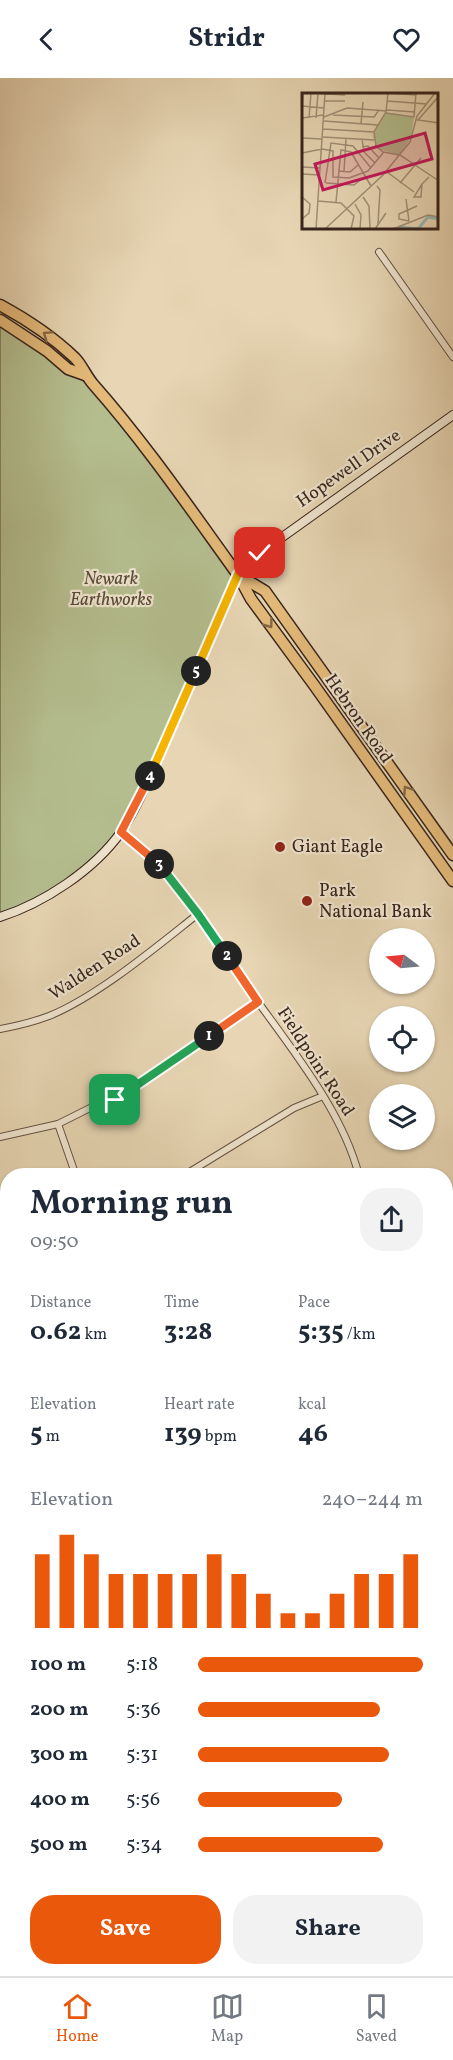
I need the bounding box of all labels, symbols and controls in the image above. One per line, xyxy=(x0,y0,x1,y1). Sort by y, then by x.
text: Stridr xyxy=(188,20,265,58)
icon: back xyxy=(30,23,63,56)
icon: heart xyxy=(390,23,423,56)
inset map xyxy=(302,93,438,230)
one-way arrow xyxy=(43,331,54,342)
street label: Hopewell Drive xyxy=(292,424,406,514)
pin xyxy=(234,527,285,578)
icon: check xyxy=(243,536,276,569)
park label: Newark Earthworks xyxy=(70,567,153,613)
one-way arrow xyxy=(262,617,273,628)
pin: 5 xyxy=(181,656,211,686)
text: 5 xyxy=(192,660,200,682)
street label: Hebron Road xyxy=(318,669,398,769)
pin: 4 xyxy=(135,761,165,791)
text: 4 xyxy=(145,765,155,787)
one-way arrow xyxy=(403,786,414,797)
place label: Giant Eagle xyxy=(292,835,383,860)
marker: Giant Eagle xyxy=(273,840,287,854)
pin: 3 xyxy=(144,849,174,879)
text: 3 xyxy=(155,853,163,875)
place label: Park National Bank xyxy=(319,879,432,925)
marker: Park National Bank xyxy=(300,894,314,908)
north arrow xyxy=(369,928,435,994)
map controls xyxy=(369,928,435,1150)
street label: Walden Road xyxy=(44,929,146,1007)
pin: 2 xyxy=(212,941,242,971)
text: 2 xyxy=(223,945,231,967)
street label: Fieldpoint Road xyxy=(270,1002,360,1122)
button: locate xyxy=(369,1006,435,1072)
pin: 1 xyxy=(194,1021,224,1051)
text: 1 xyxy=(206,1025,212,1047)
pin xyxy=(89,1074,140,1125)
icon: arrive xyxy=(98,1083,131,1116)
button: layers xyxy=(369,1084,435,1150)
text: Morning run xyxy=(30,1182,233,1228)
button: share xyxy=(360,1188,423,1251)
text: 09:50 xyxy=(30,1228,79,1256)
text: Distance xyxy=(30,1292,91,1314)
text: Time xyxy=(164,1292,199,1314)
text: Pace xyxy=(298,1292,330,1314)
text: 0.62 xyxy=(30,1314,81,1350)
text: 3:28 xyxy=(164,1314,212,1350)
text: 5:35 xyxy=(298,1314,344,1350)
text: km xyxy=(81,1324,107,1346)
text: /km xyxy=(344,1324,376,1346)
text: Elevation xyxy=(30,1394,97,1416)
text: Heart rate xyxy=(164,1394,235,1416)
text: kcal xyxy=(298,1394,326,1416)
text: 5 xyxy=(30,1416,43,1452)
text: 139 xyxy=(164,1416,202,1452)
text: 46 xyxy=(298,1416,328,1452)
text: m xyxy=(43,1426,60,1448)
text: bpm xyxy=(202,1426,237,1448)
text: Elevation xyxy=(30,1486,113,1514)
text: 240–244 m xyxy=(322,1486,423,1514)
text: 100 m xyxy=(30,1651,86,1679)
text: 5:18 xyxy=(126,1651,158,1679)
text: 200 m xyxy=(30,1696,88,1724)
text: 5:36 xyxy=(126,1696,161,1724)
text: 300 m xyxy=(30,1741,88,1769)
text: 5:31 xyxy=(126,1741,158,1769)
text: 400 m xyxy=(30,1786,90,1814)
text: 5:56 xyxy=(126,1786,160,1814)
text: 500 m xyxy=(30,1831,88,1859)
text: 5:34 xyxy=(126,1831,163,1859)
button: Save xyxy=(30,1895,221,1964)
button: Share xyxy=(233,1895,423,1964)
tab: Home xyxy=(56,1990,98,2048)
tab: Map xyxy=(211,1990,244,2048)
tab: Saved xyxy=(356,1990,397,2048)

